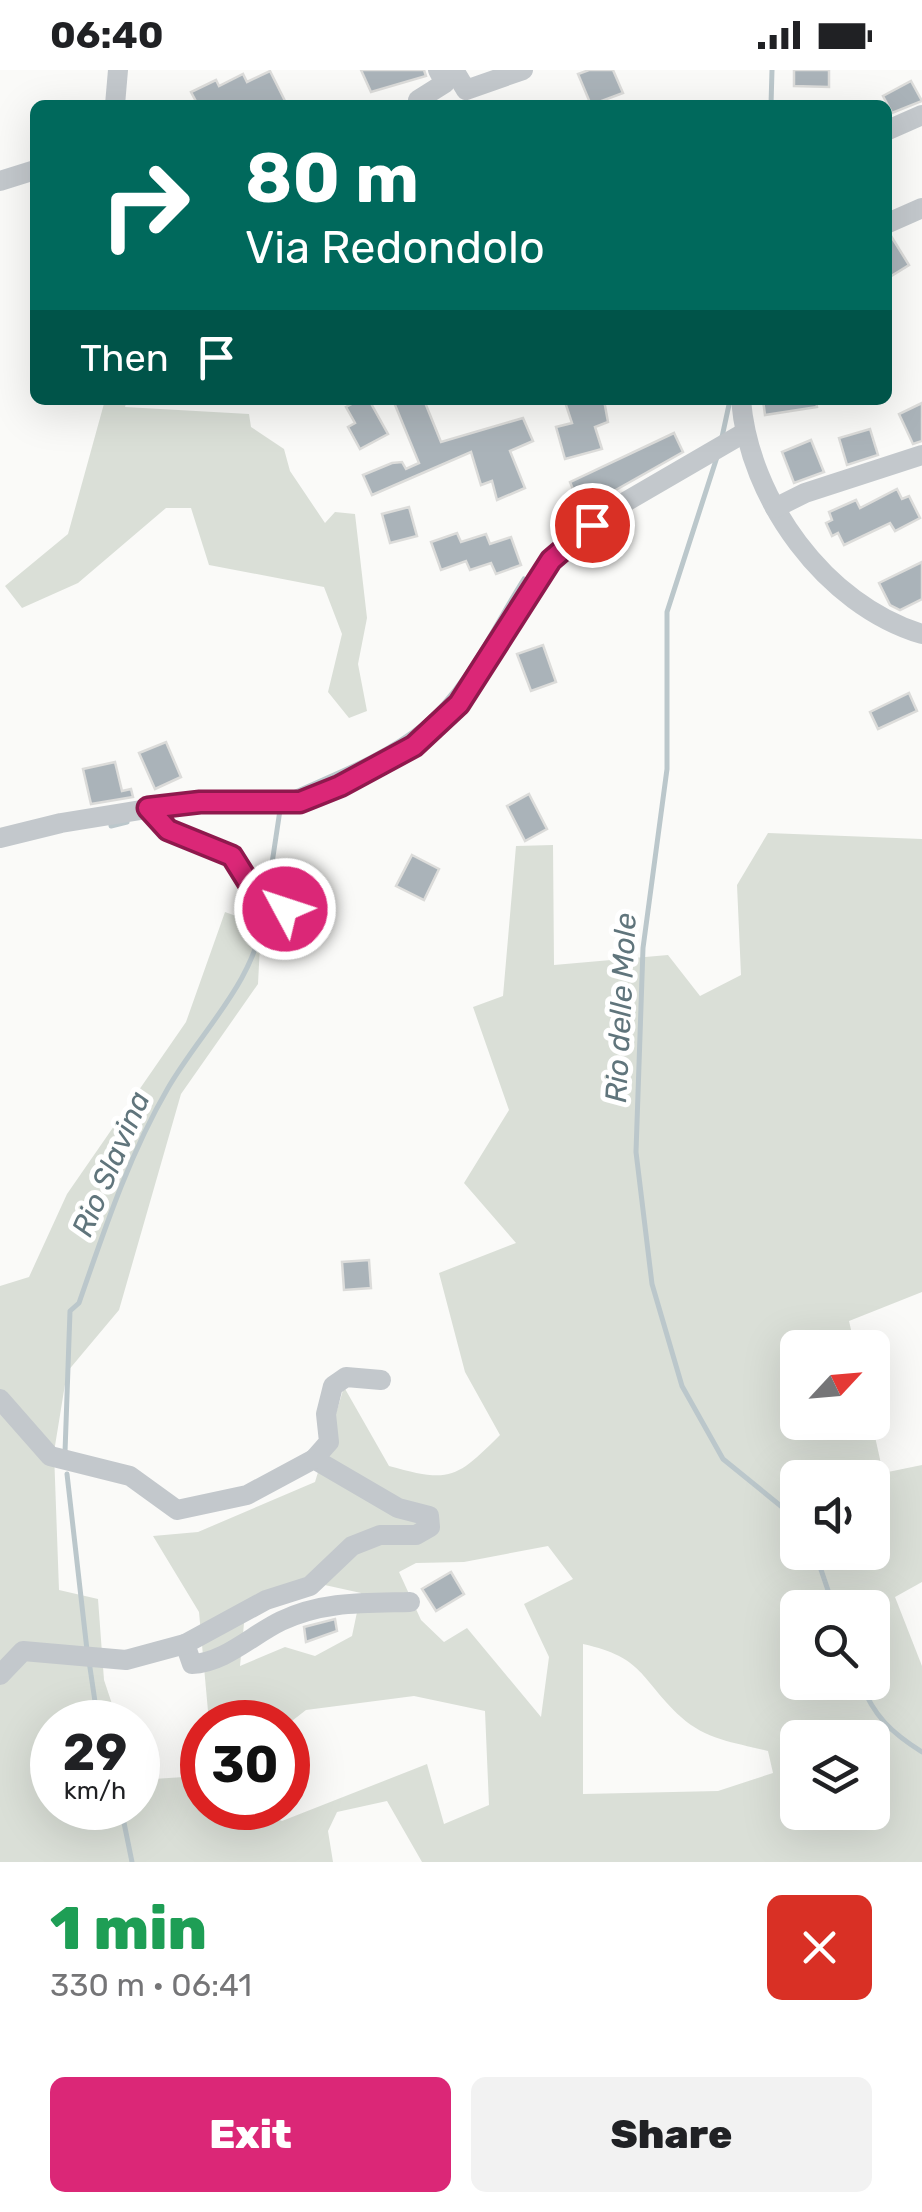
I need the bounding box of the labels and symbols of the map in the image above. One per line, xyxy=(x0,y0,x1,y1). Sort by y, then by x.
pin xyxy=(550,483,635,568)
position arrow xyxy=(233,857,337,961)
water label: Rio delle Mole xyxy=(598,912,644,1104)
water label: Rio Slavina xyxy=(64,1086,158,1242)
north arrow xyxy=(780,1330,890,1440)
speed limit sign: 30 xyxy=(180,1700,310,1830)

